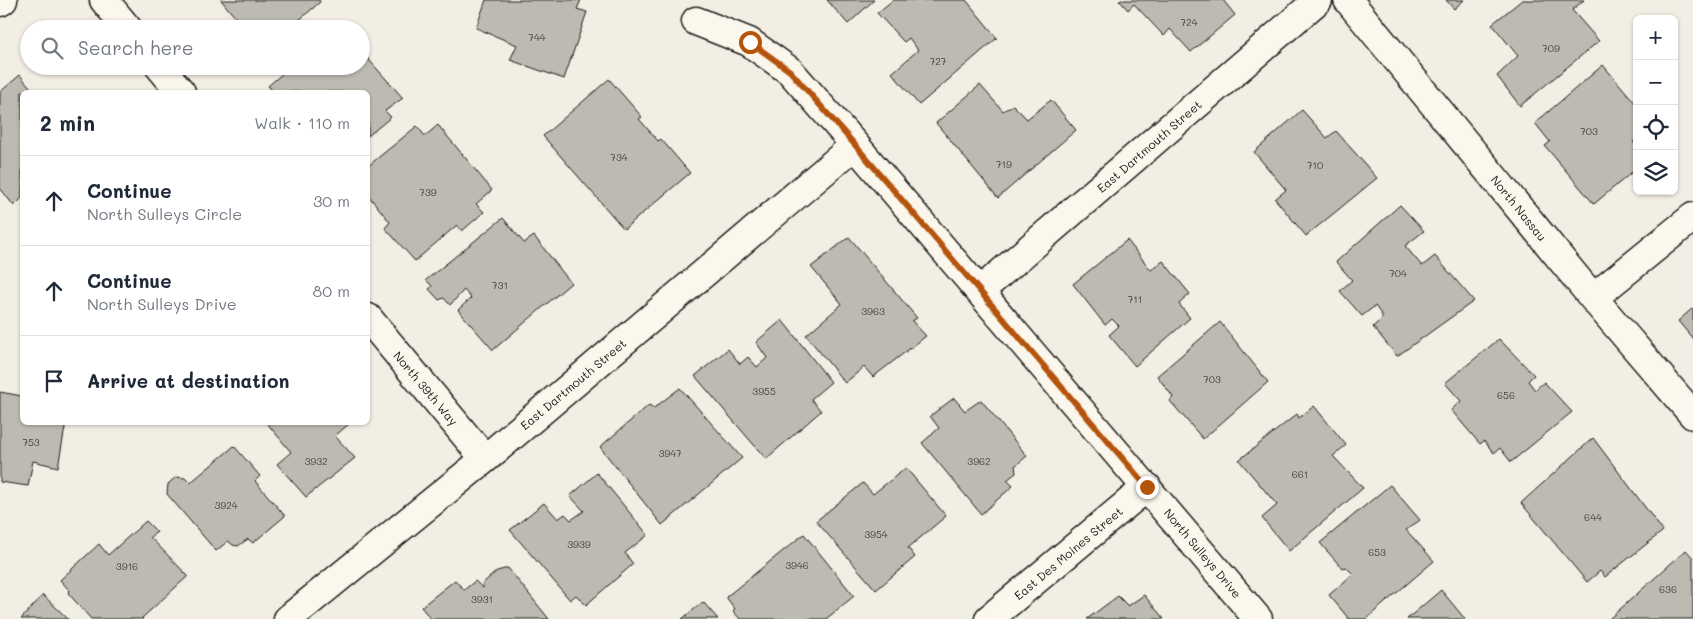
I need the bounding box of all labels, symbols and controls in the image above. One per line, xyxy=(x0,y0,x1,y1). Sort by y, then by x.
house number: 724 xyxy=(1181,15,1198,29)
map controls xyxy=(1633,15,1678,195)
button: + xyxy=(1633,15,1678,60)
search box xyxy=(20,20,370,75)
house number: 744 xyxy=(528,30,546,44)
route start xyxy=(739,31,762,54)
icon: search xyxy=(38,34,66,62)
text: Search here xyxy=(78,35,194,60)
house number: 709 xyxy=(1542,41,1560,55)
house number: 727 xyxy=(930,54,947,68)
button: − xyxy=(1633,60,1678,105)
street label: East Dartmouth Street xyxy=(1093,96,1205,196)
button: locate xyxy=(1633,105,1678,150)
text: 2 min xyxy=(40,109,95,136)
text: Walk · 110 m xyxy=(254,112,350,133)
house number: 703 xyxy=(1580,124,1598,138)
house number: 734 xyxy=(610,150,628,164)
button: layers xyxy=(1633,150,1678,195)
house number: 719 xyxy=(996,157,1012,171)
house number: 710 xyxy=(1307,158,1323,172)
street label: North Nassau xyxy=(1488,172,1550,244)
text: Continue xyxy=(87,178,172,203)
house number: 739 xyxy=(419,185,437,199)
icon: ahead xyxy=(40,187,68,215)
text: 30 m xyxy=(313,190,350,211)
text: North Sulleys Circle xyxy=(87,203,242,224)
house number: 704 xyxy=(1389,266,1407,280)
text: Continue xyxy=(87,268,172,293)
icon: ahead xyxy=(40,277,68,305)
house number: 731 xyxy=(492,278,508,292)
text: 80 m xyxy=(313,280,350,301)
house number: 711 xyxy=(1128,292,1142,306)
text: North Sulleys Drive xyxy=(87,293,237,314)
house number: 3963 xyxy=(861,304,885,318)
street label: East Dartmouth Street xyxy=(517,335,629,433)
street label: North 39th Way xyxy=(390,348,462,428)
icon: arrive xyxy=(40,367,68,395)
text: Arrive at destination xyxy=(87,368,290,393)
house number: 703 xyxy=(1203,372,1221,386)
house number: 3955 xyxy=(752,384,776,398)
house number: 656 xyxy=(1497,388,1515,402)
house number: 753 xyxy=(22,435,40,449)
house number: 3947 xyxy=(658,446,682,460)
house number: 3932 xyxy=(304,454,328,468)
house number: 3962 xyxy=(967,454,991,468)
house number: 661 xyxy=(1292,467,1308,481)
route end xyxy=(1136,476,1159,499)
house number: 3924 xyxy=(214,498,238,512)
street label: East Des Moines Street xyxy=(1010,503,1126,603)
street label: North Sulleys Drive xyxy=(1161,505,1245,601)
house number: 644 xyxy=(1584,510,1602,524)
house number: 3954 xyxy=(864,527,888,541)
house number: 3939 xyxy=(567,537,591,551)
house number: 653 xyxy=(1368,545,1386,559)
house number: 3946 xyxy=(785,558,809,572)
house number: 3916 xyxy=(116,559,138,573)
house number: 636 xyxy=(1659,582,1677,596)
house number: 3931 xyxy=(471,592,493,606)

